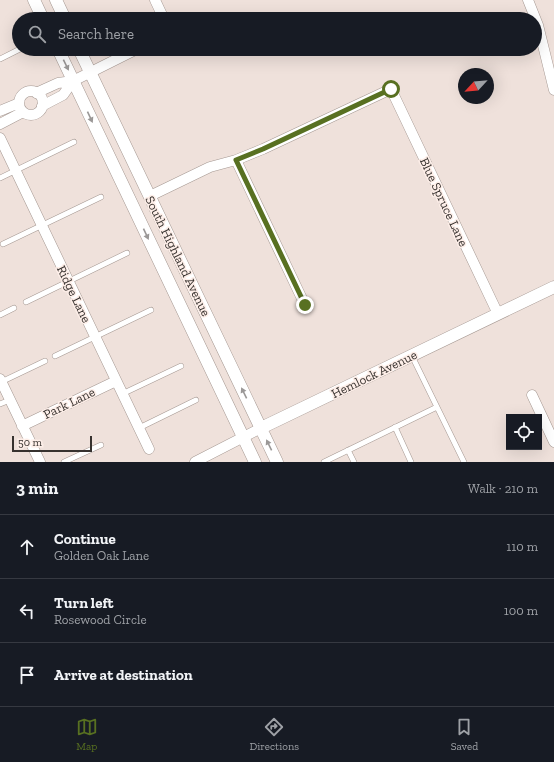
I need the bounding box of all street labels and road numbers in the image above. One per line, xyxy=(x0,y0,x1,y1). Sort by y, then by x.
street label: Blue Spruce Lane xyxy=(417,155,471,249)
street label: South Highland Avenue xyxy=(142,194,214,318)
street label: Ridge Lane xyxy=(54,263,94,325)
street label: Hemlock Avenue xyxy=(329,347,419,401)
street label: Park Lane xyxy=(41,384,97,422)

